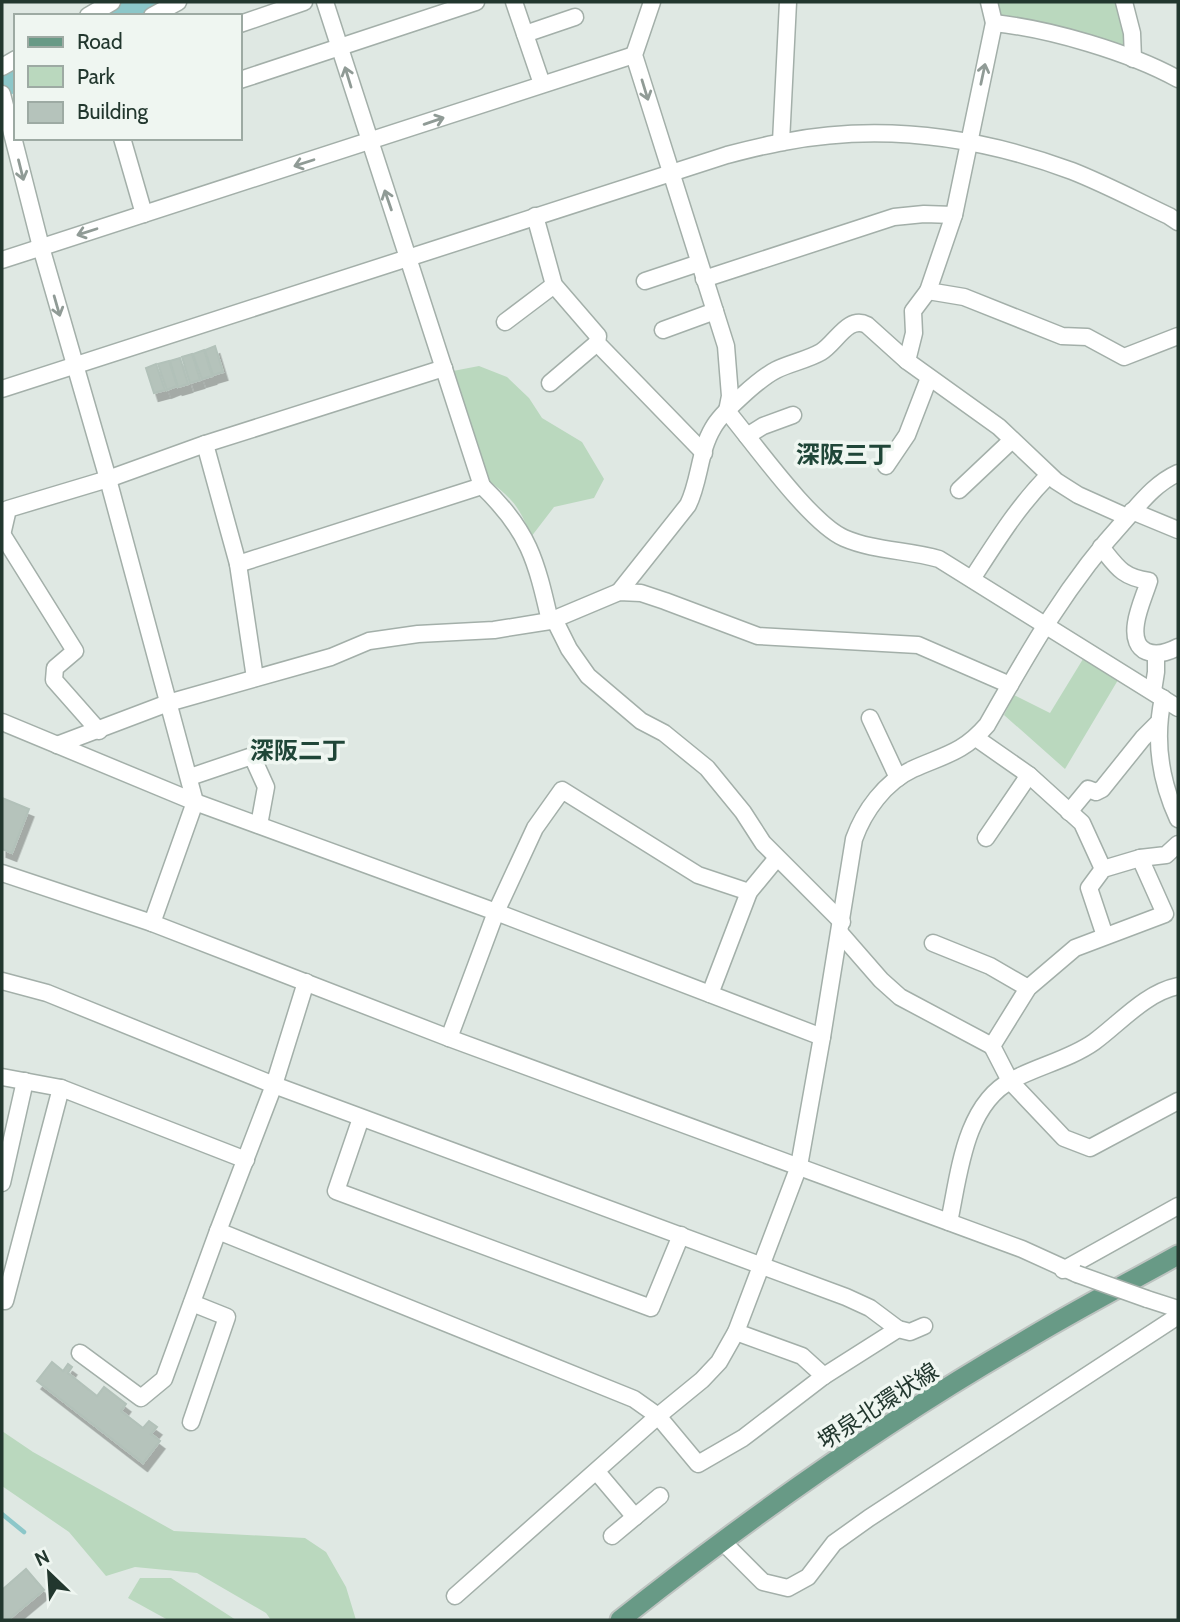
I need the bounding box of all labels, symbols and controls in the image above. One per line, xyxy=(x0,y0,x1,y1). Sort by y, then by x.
legend xyxy=(14,14,242,140)
text: Road xyxy=(77,29,123,54)
one-way arrow xyxy=(976,63,990,86)
text: Park xyxy=(77,64,115,89)
one-way arrow xyxy=(341,67,354,89)
one-way arrow xyxy=(639,79,652,101)
text: Building xyxy=(77,99,149,124)
one-way arrow xyxy=(422,114,444,126)
one-way arrow xyxy=(293,157,315,170)
one-way arrow xyxy=(15,158,28,181)
one-way arrow xyxy=(381,189,393,211)
one-way arrow xyxy=(76,227,98,240)
one-way arrow xyxy=(52,295,65,317)
district label: 深阪三丁 xyxy=(796,440,892,469)
district label: 深阪二丁 xyxy=(250,736,346,765)
street label: 堺泉北環状線 xyxy=(813,1357,943,1455)
north arrow xyxy=(14,1538,84,1608)
text: N xyxy=(31,1545,53,1571)

